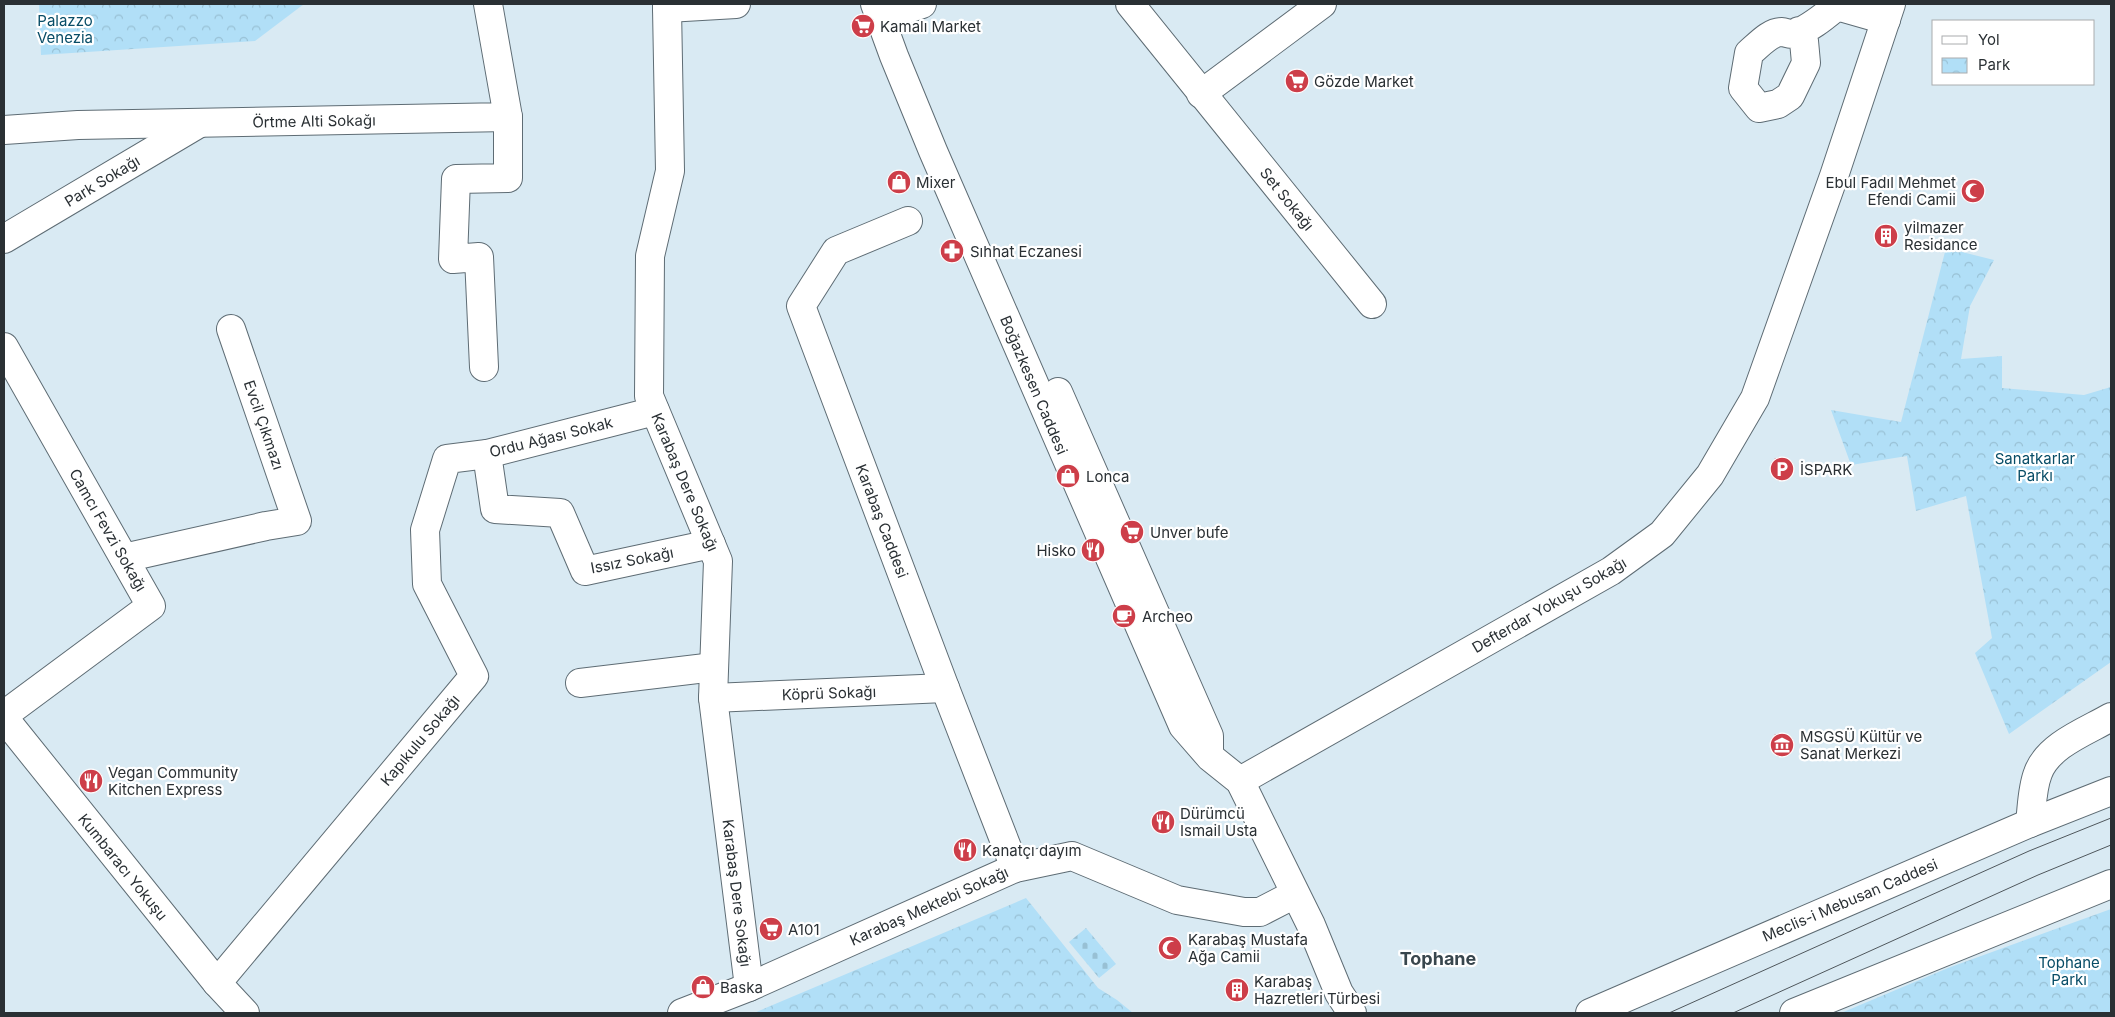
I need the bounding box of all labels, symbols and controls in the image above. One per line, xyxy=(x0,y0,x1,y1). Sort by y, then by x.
park label: Palazzo Venezia xyxy=(37,11,93,47)
supermarket icon: Kamalı Market xyxy=(850,13,876,39)
place label: Kamalı Market xyxy=(880,17,981,36)
legend xyxy=(1932,20,2095,85)
text: Yol xyxy=(1978,30,2000,49)
text: Park xyxy=(1978,55,2011,74)
supermarket icon: Gözde Market xyxy=(1284,68,1310,94)
place label: Gözde Market xyxy=(1314,72,1414,91)
street label: Örtme Alti Sokağı xyxy=(252,110,376,132)
street label: Park Sokağı xyxy=(61,151,143,211)
street label: Set Sokağı xyxy=(1256,164,1318,234)
shop icon: Mixer xyxy=(886,169,912,195)
place label: Mixer xyxy=(916,173,956,192)
place label: Ebul Fadıl Mehmet Efendi Camii xyxy=(1826,173,1956,209)
mosque icon: Ebul Fadıl Mehmet Efendi Camii xyxy=(1960,178,1986,204)
place label: yilmazer Residance xyxy=(1904,218,1978,254)
building icon: yilmazer Residance xyxy=(1873,223,1899,249)
pharmacy icon: Sıhhat Eczanesi xyxy=(939,238,965,264)
place label: Sıhhat Eczanesi xyxy=(970,242,1082,261)
street label: Boğazkesen Caddesi xyxy=(996,313,1072,457)
street label: Evcil Çıkmazı xyxy=(240,378,288,472)
street label: Karabaş Dere Sokağı xyxy=(647,410,723,554)
street label: Ordu Ağası Sokak xyxy=(487,412,615,462)
park label: Sanatkarlar Parkı xyxy=(1995,449,2076,485)
parking icon: İSPARK xyxy=(1769,456,1795,482)
place label: İSPARK xyxy=(1800,460,1852,479)
street label: Karabaş Caddesi xyxy=(852,461,912,581)
shop icon: Lonca xyxy=(1055,463,1081,489)
street label: Camcı Fevzi Sokağı xyxy=(65,465,151,595)
place label: Lonca xyxy=(1086,467,1129,486)
supermarket icon: Unver bufe xyxy=(1119,519,1145,545)
place label: Unver bufe xyxy=(1150,523,1228,542)
restaurant icon: Hisko xyxy=(1080,537,1106,563)
place label: Hisko xyxy=(1036,541,1076,560)
street label: Issız Sokağı xyxy=(589,543,675,577)
street label: Defterdar Yokuşu Sokağı xyxy=(1468,553,1630,657)
cafe icon: Archeo xyxy=(1111,603,1137,629)
place label: Archeo xyxy=(1142,607,1193,626)
street label: Köprü Sokağı xyxy=(781,682,877,704)
street label: Kapıkulu Sokağı xyxy=(376,691,464,789)
place label: MSGSÜ Kültür ve Sanat Merkezi xyxy=(1800,727,1922,763)
museum icon: MSGSÜ Kültür ve Sanat Merkezi xyxy=(1769,732,1795,758)
place label: Vegan Community Kitchen Express xyxy=(108,763,239,799)
restaurant icon: Vegan Community Kitchen Express xyxy=(78,768,104,794)
place label: Dürümcü Ismail Usta xyxy=(1180,804,1257,840)
restaurant icon: Dürümcü Ismail Usta xyxy=(1150,809,1176,835)
street label: Kumbaracı Yokuşu xyxy=(74,810,172,924)
street label: Karabaş Dere Sokağı xyxy=(719,818,755,968)
restaurant icon: Kanatçı dayım xyxy=(952,837,978,863)
place label: Kanatçı dayım xyxy=(982,841,1082,860)
street label: Meclis-i Mebusan Caddesi xyxy=(1759,854,1941,946)
street label: Karabaş Mektebi Sokağı xyxy=(847,862,1011,950)
supermarket icon: A101 xyxy=(758,916,784,942)
place label: A101 xyxy=(788,920,820,939)
place label: Karabaş Mustafa Ağa Camii xyxy=(1188,930,1308,966)
mosque icon: Karabaş Mustafa Ağa Camii xyxy=(1157,935,1183,961)
district label: Tophane xyxy=(1400,948,1477,969)
park label: Tophane Parkı xyxy=(2038,953,2100,989)
place label: Karabaş Hazretleri Türbesi xyxy=(1254,972,1380,1008)
shop icon: Baska xyxy=(690,974,716,1000)
building icon: Karabaş Hazretleri Türbesi xyxy=(1224,977,1250,1003)
place label: Baska xyxy=(720,978,763,997)

